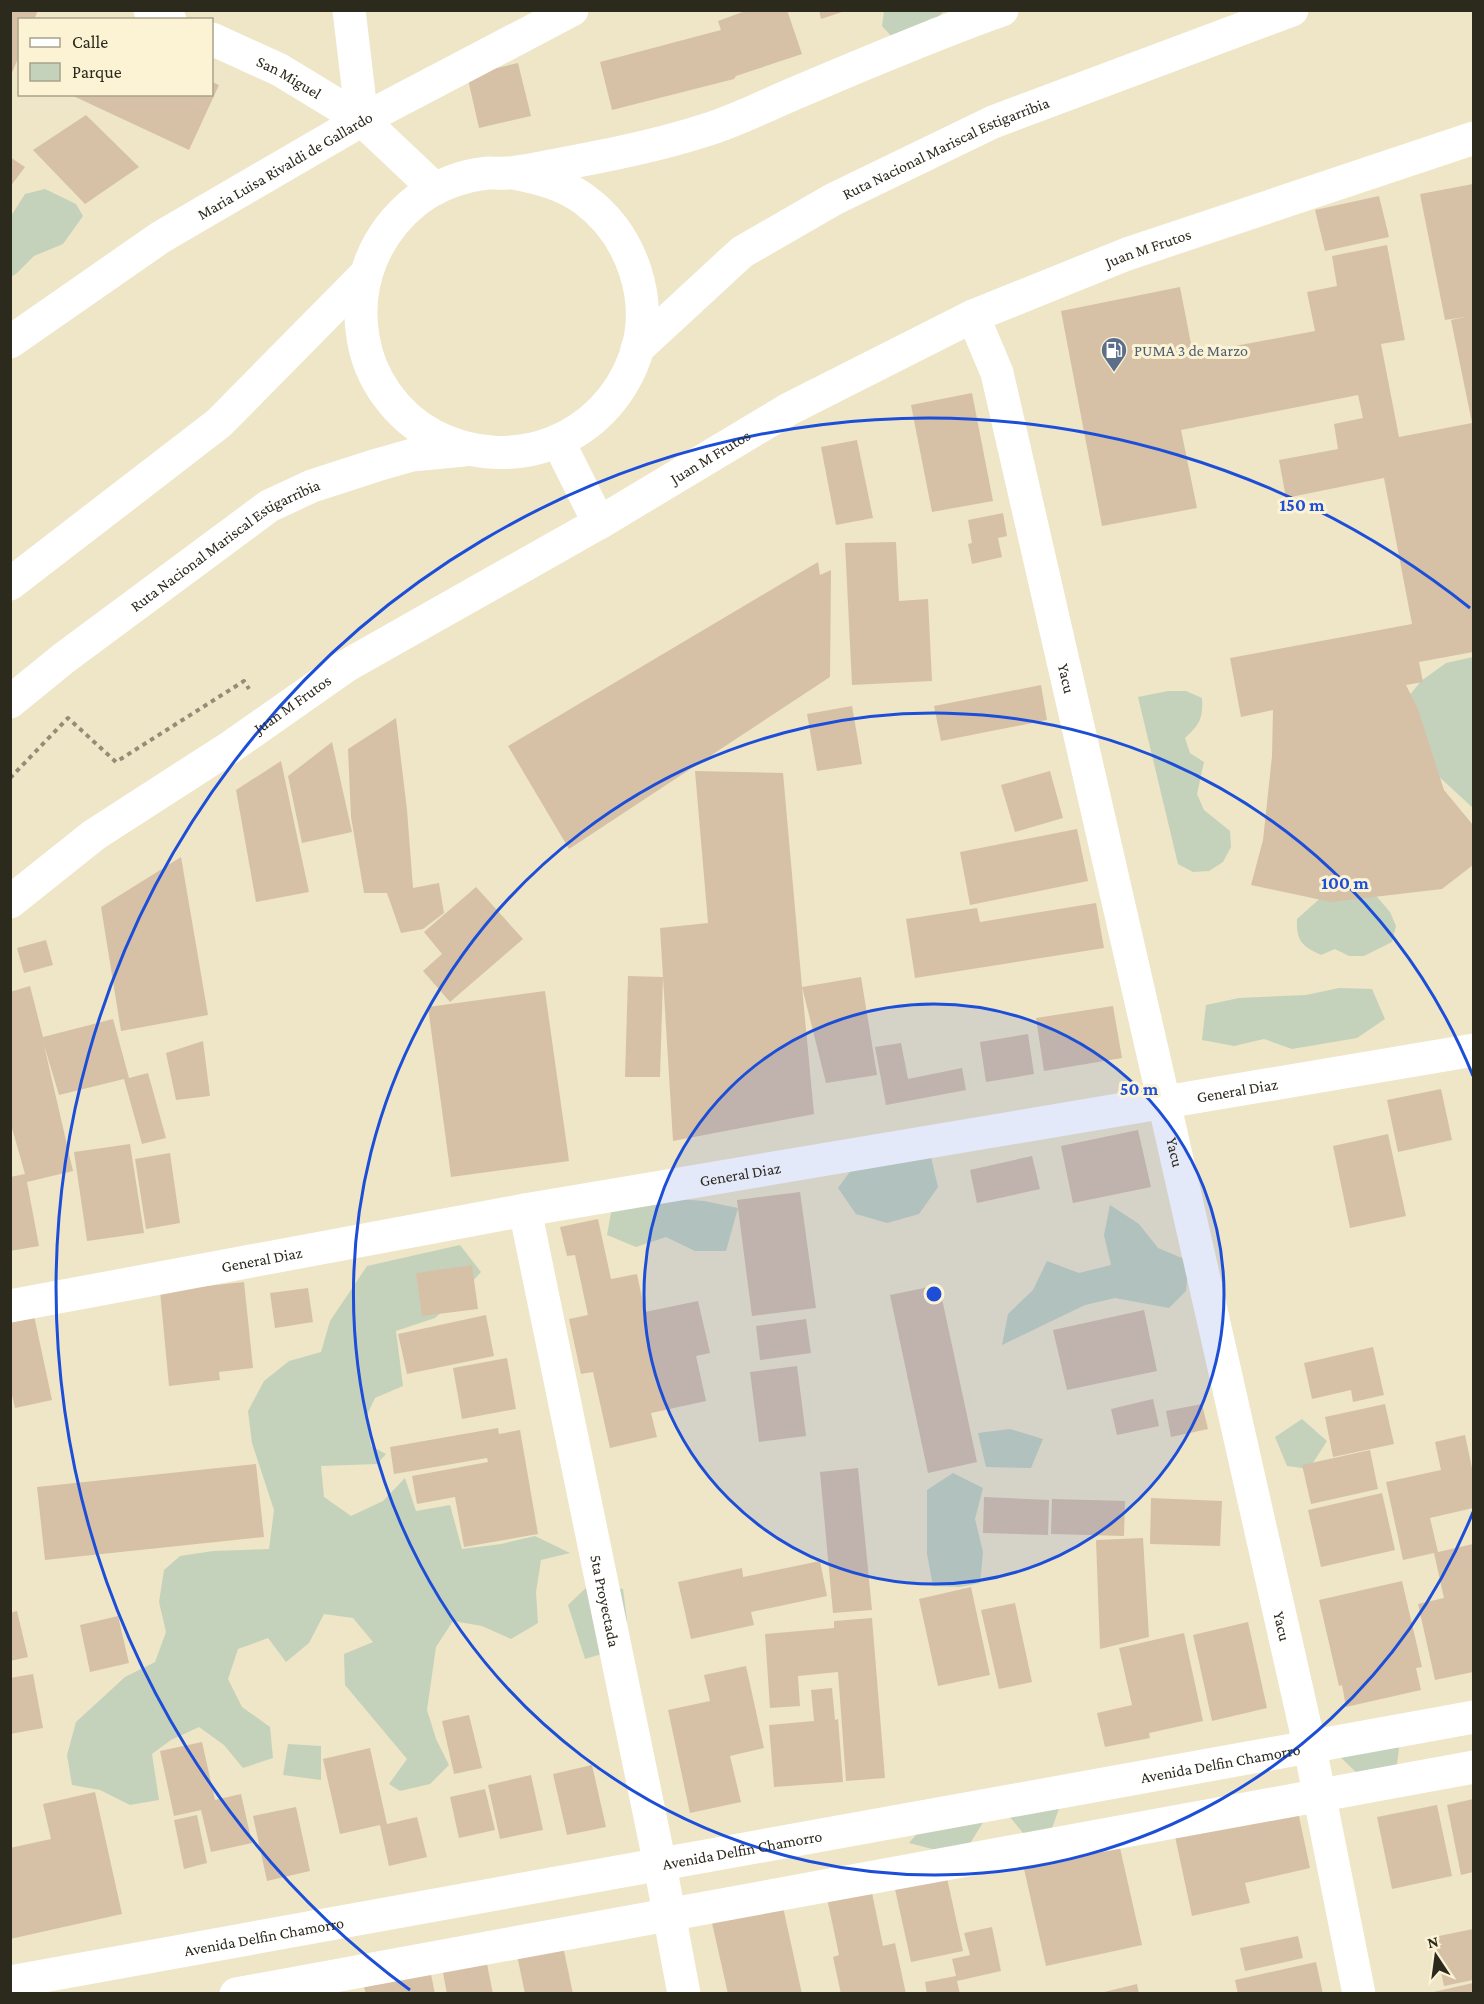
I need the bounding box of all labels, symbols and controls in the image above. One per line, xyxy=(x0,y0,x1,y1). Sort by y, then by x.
legend xyxy=(18,18,213,96)
text: Calle xyxy=(72,32,108,52)
street label: San Miguel xyxy=(254,53,324,102)
text: Parque xyxy=(72,62,122,82)
street label: Ruta Nacional Mariscal Estigarribia xyxy=(840,94,1052,203)
street label: Maria Luisa Rivaldi de Gallardo xyxy=(195,108,375,223)
street label: Juan M Frutos xyxy=(1101,225,1193,273)
fuel station icon: PUMA 3 de Marzo xyxy=(1099,335,1129,373)
place label: PUMA 3 de Marzo xyxy=(1134,342,1248,359)
street label: Juan M Frutos xyxy=(666,426,753,489)
street label: Ruta Nacional Mariscal Estigarribia xyxy=(127,476,322,615)
text: 150 m xyxy=(1279,495,1325,515)
street label: Yacu xyxy=(1055,662,1078,695)
street label: Juan M Frutos xyxy=(249,671,334,739)
text: 100 m xyxy=(1321,873,1369,893)
street label: General Diaz xyxy=(1195,1075,1279,1106)
text: 50 m xyxy=(1120,1079,1159,1099)
street label: Yacu xyxy=(1163,1136,1187,1169)
street label: General Diaz xyxy=(698,1159,782,1189)
street label: General Diaz xyxy=(220,1244,304,1275)
centre of rings xyxy=(924,1284,944,1304)
street label: 5ta Proyectada xyxy=(587,1553,623,1649)
street label: Yacu xyxy=(1270,1610,1294,1643)
street label: Avenida Delfin Chamorro xyxy=(1139,1741,1302,1786)
street label: Avenida Delfin Chamorro xyxy=(661,1827,823,1873)
street label: Avenida Delfin Chamorro xyxy=(183,1914,345,1959)
north arrow xyxy=(1406,1926,1466,1986)
text: N xyxy=(1426,1932,1440,1951)

